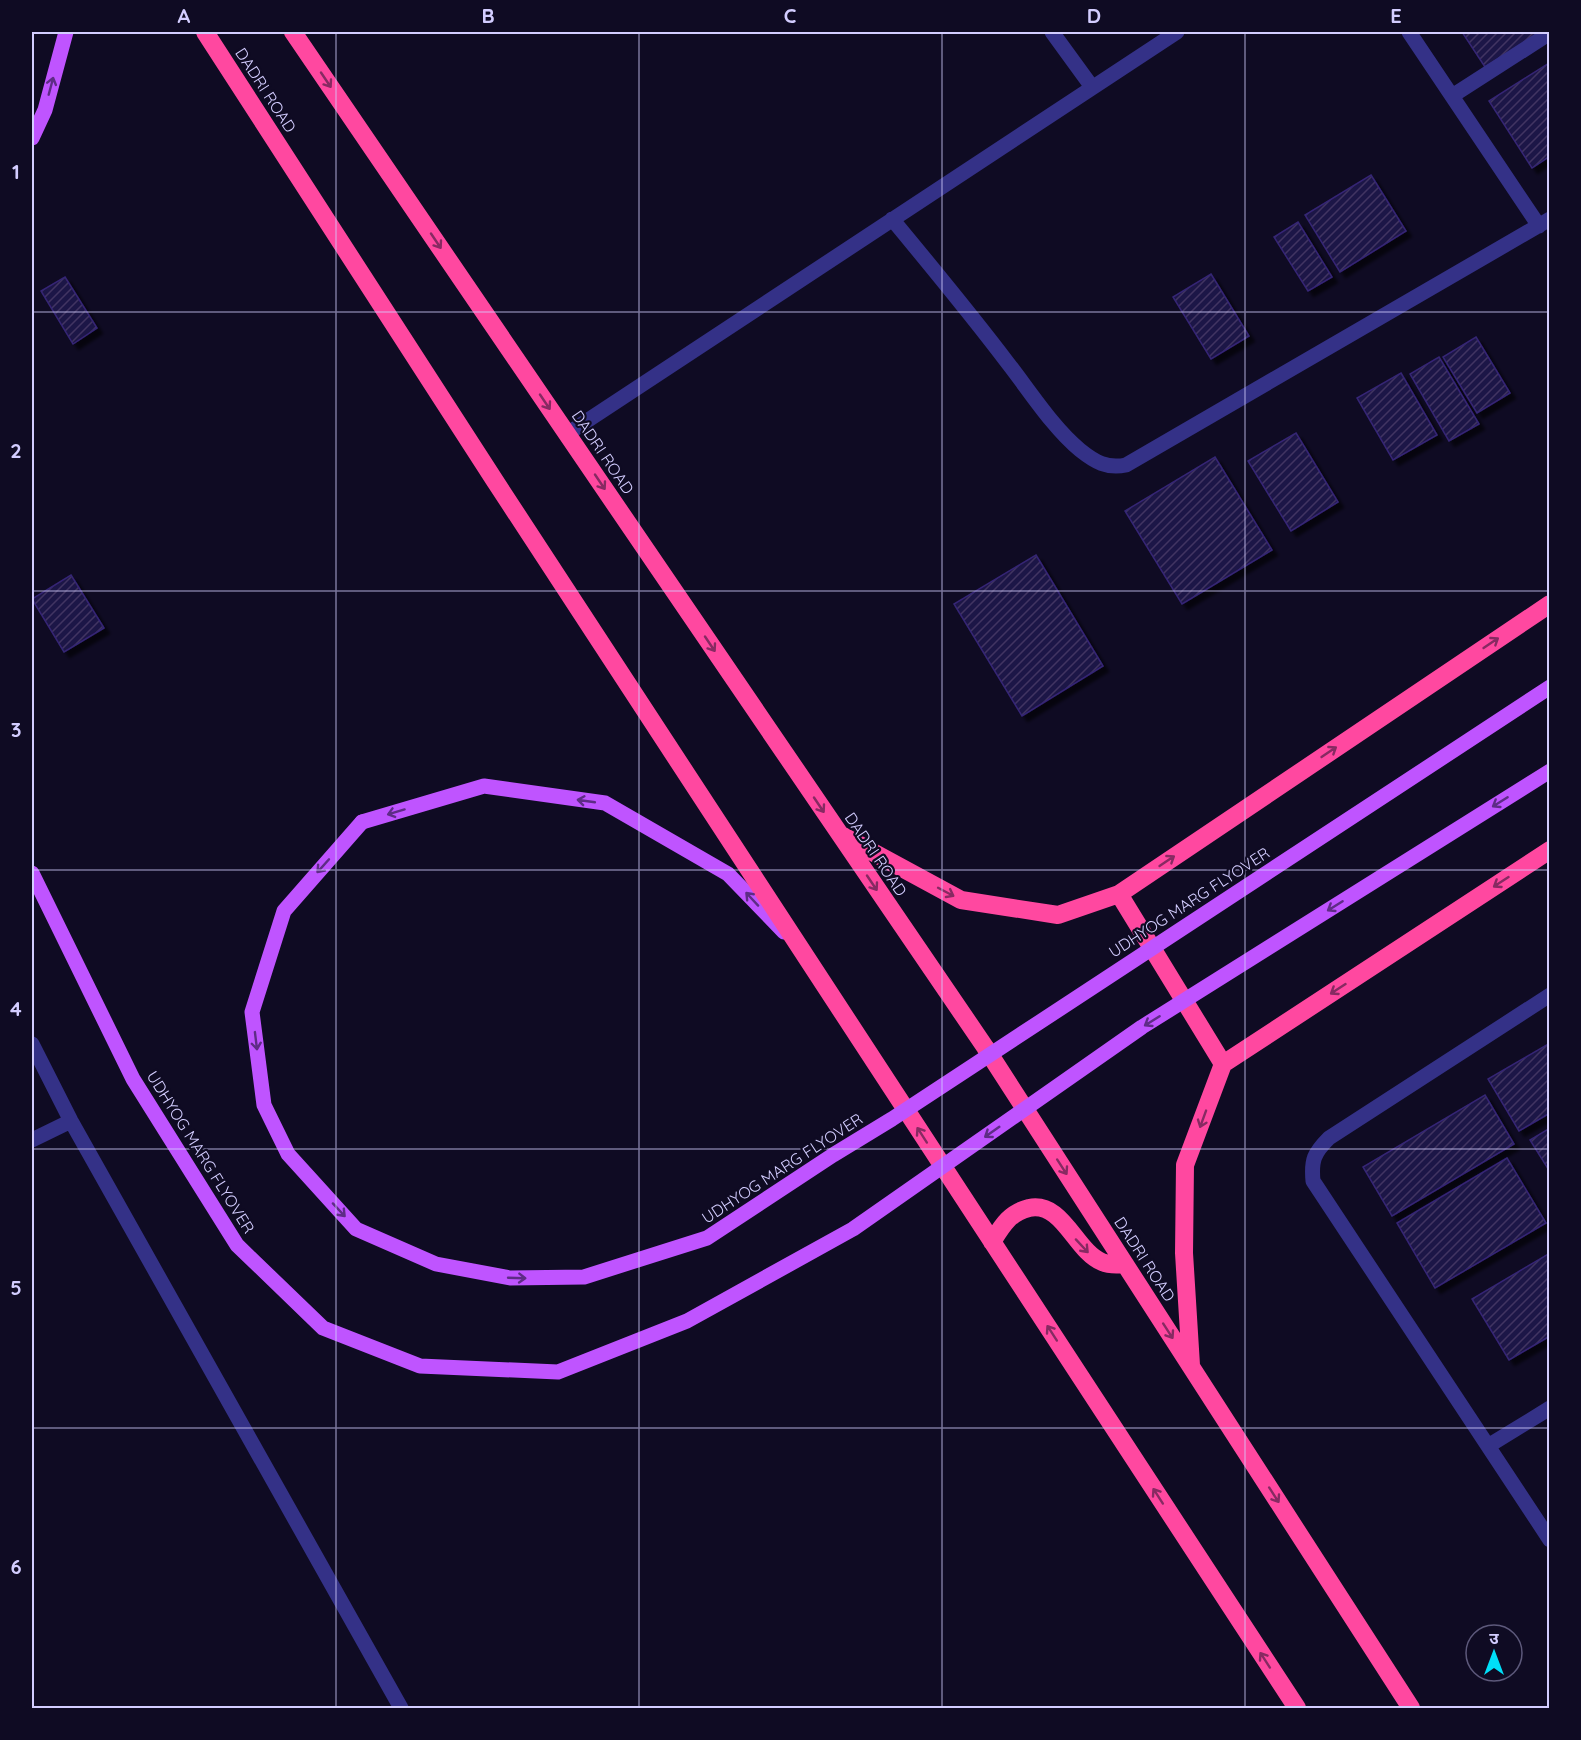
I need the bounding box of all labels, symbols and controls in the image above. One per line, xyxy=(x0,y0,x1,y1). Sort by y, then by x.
text: A xyxy=(178,3,191,28)
text: B xyxy=(481,3,495,28)
text: C xyxy=(784,3,797,28)
text: D xyxy=(1087,3,1101,28)
text: E xyxy=(1390,3,1402,28)
street label: DADRI ROAD xyxy=(231,44,301,136)
one-way arrow xyxy=(320,71,332,88)
one-way arrow xyxy=(46,76,58,95)
text: 1 xyxy=(12,159,20,184)
one-way arrow xyxy=(430,232,442,249)
one-way arrow xyxy=(539,394,551,410)
street label: DADRI ROAD xyxy=(568,406,638,498)
text: 2 xyxy=(10,438,22,463)
one-way arrow xyxy=(594,474,606,490)
one-way arrow xyxy=(703,635,716,652)
one-way arrow xyxy=(1482,637,1499,650)
text: 3 xyxy=(11,717,21,742)
one-way arrow xyxy=(1320,746,1337,758)
one-way arrow xyxy=(577,795,597,806)
one-way arrow xyxy=(813,796,825,812)
one-way arrow xyxy=(1492,796,1509,808)
one-way arrow xyxy=(387,807,406,818)
street label: DADRI ROAD xyxy=(841,808,911,900)
street label: UDHYOG MARG FLYOVER xyxy=(1105,842,1273,962)
one-way arrow xyxy=(1158,855,1175,867)
one-way arrow xyxy=(317,858,330,874)
one-way arrow xyxy=(866,874,878,890)
one-way arrow xyxy=(1492,875,1509,888)
one-way arrow xyxy=(937,886,954,898)
one-way arrow xyxy=(744,891,759,906)
one-way arrow xyxy=(1327,900,1344,912)
one-way arrow xyxy=(1329,982,1346,995)
text: 4 xyxy=(10,996,22,1021)
one-way arrow xyxy=(1144,1015,1161,1027)
one-way arrow xyxy=(251,1031,262,1050)
street label: UDHYOG MARG FLYOVER xyxy=(143,1067,259,1237)
street label: UDHYOG MARG FLYOVER xyxy=(698,1108,866,1228)
one-way arrow xyxy=(1196,1109,1207,1128)
one-way arrow xyxy=(984,1126,1000,1138)
one-way arrow xyxy=(916,1127,928,1144)
one-way arrow xyxy=(1056,1158,1068,1175)
one-way arrow xyxy=(332,1202,346,1217)
street label: DADRI ROAD xyxy=(1110,1213,1180,1305)
one-way arrow xyxy=(1075,1238,1089,1253)
one-way arrow xyxy=(507,1272,527,1283)
text: 5 xyxy=(10,1275,22,1300)
one-way arrow xyxy=(1162,1322,1174,1339)
one-way arrow xyxy=(1045,1325,1057,1342)
one-way arrow xyxy=(1267,1486,1280,1503)
one-way arrow xyxy=(1152,1488,1165,1505)
text: 6 xyxy=(10,1554,22,1579)
north arrow xyxy=(1464,1623,1524,1683)
text: उ xyxy=(1489,1628,1499,1648)
one-way arrow xyxy=(1259,1652,1271,1668)

